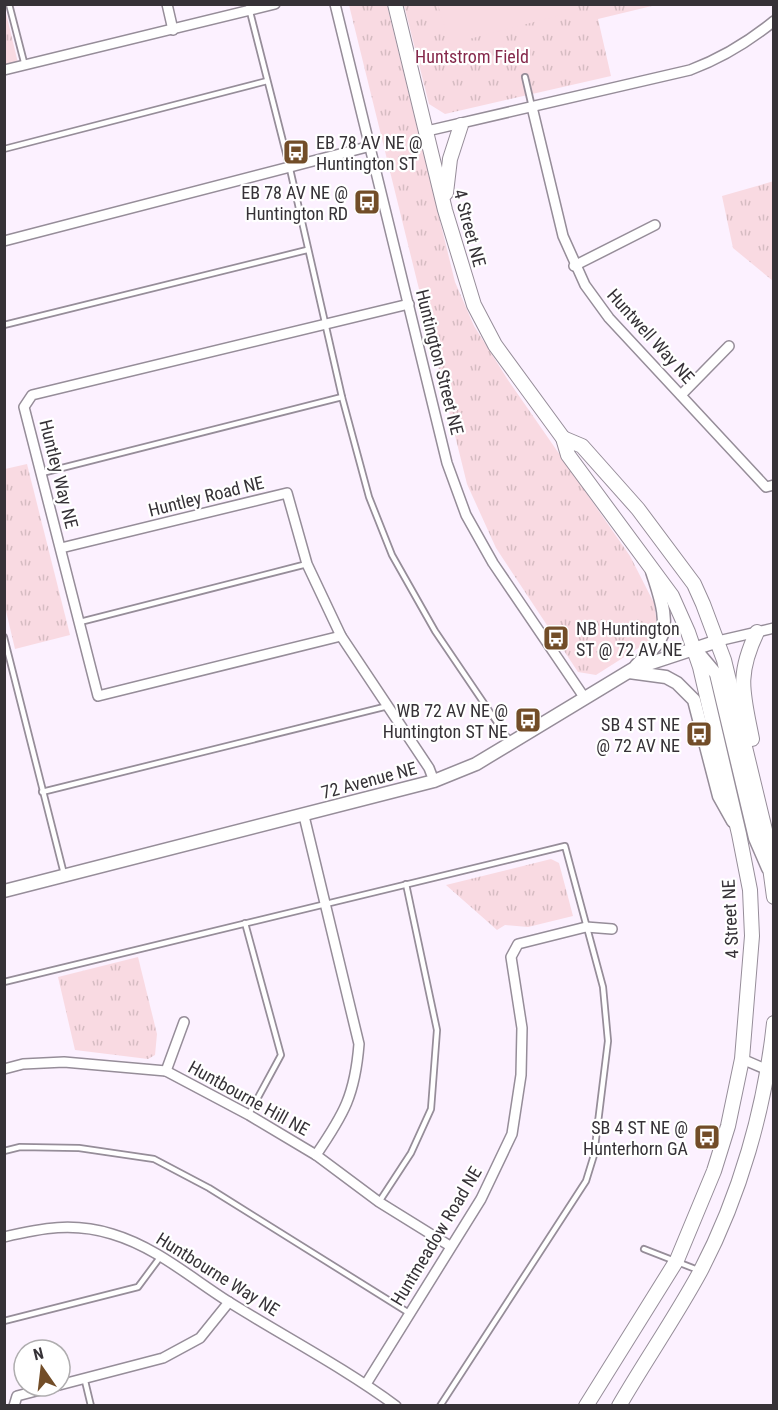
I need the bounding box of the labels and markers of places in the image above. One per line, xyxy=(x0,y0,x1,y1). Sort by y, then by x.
place label: EB 78 AV NE @ Huntington ST xyxy=(316,132,423,174)
bus stop icon: EB 78 AV NE @ Huntington ST xyxy=(281,137,311,167)
place label: EB 78 AV NE @ Huntington RD xyxy=(241,182,348,224)
bus stop icon: EB 78 AV NE @ Huntington RD xyxy=(352,187,382,217)
place label: NB Huntington ST @ 72 AV NE xyxy=(576,618,682,660)
bus stop icon: NB Huntington ST @ 72 AV NE xyxy=(541,623,571,653)
place label: WB 72 AV NE @ Huntington ST NE xyxy=(383,700,508,742)
bus stop icon: WB 72 AV NE @ Huntington ST NE xyxy=(513,705,543,735)
place label: SB 4 ST NE @ 72 AV NE xyxy=(596,714,680,756)
bus stop icon: SB 4 ST NE @ 72 AV NE xyxy=(684,719,714,749)
place label: SB 4 ST NE @ Hunterhorn GA xyxy=(583,1117,689,1159)
bus stop icon: SB 4 ST NE @ Hunterhorn GA xyxy=(692,1122,722,1152)

